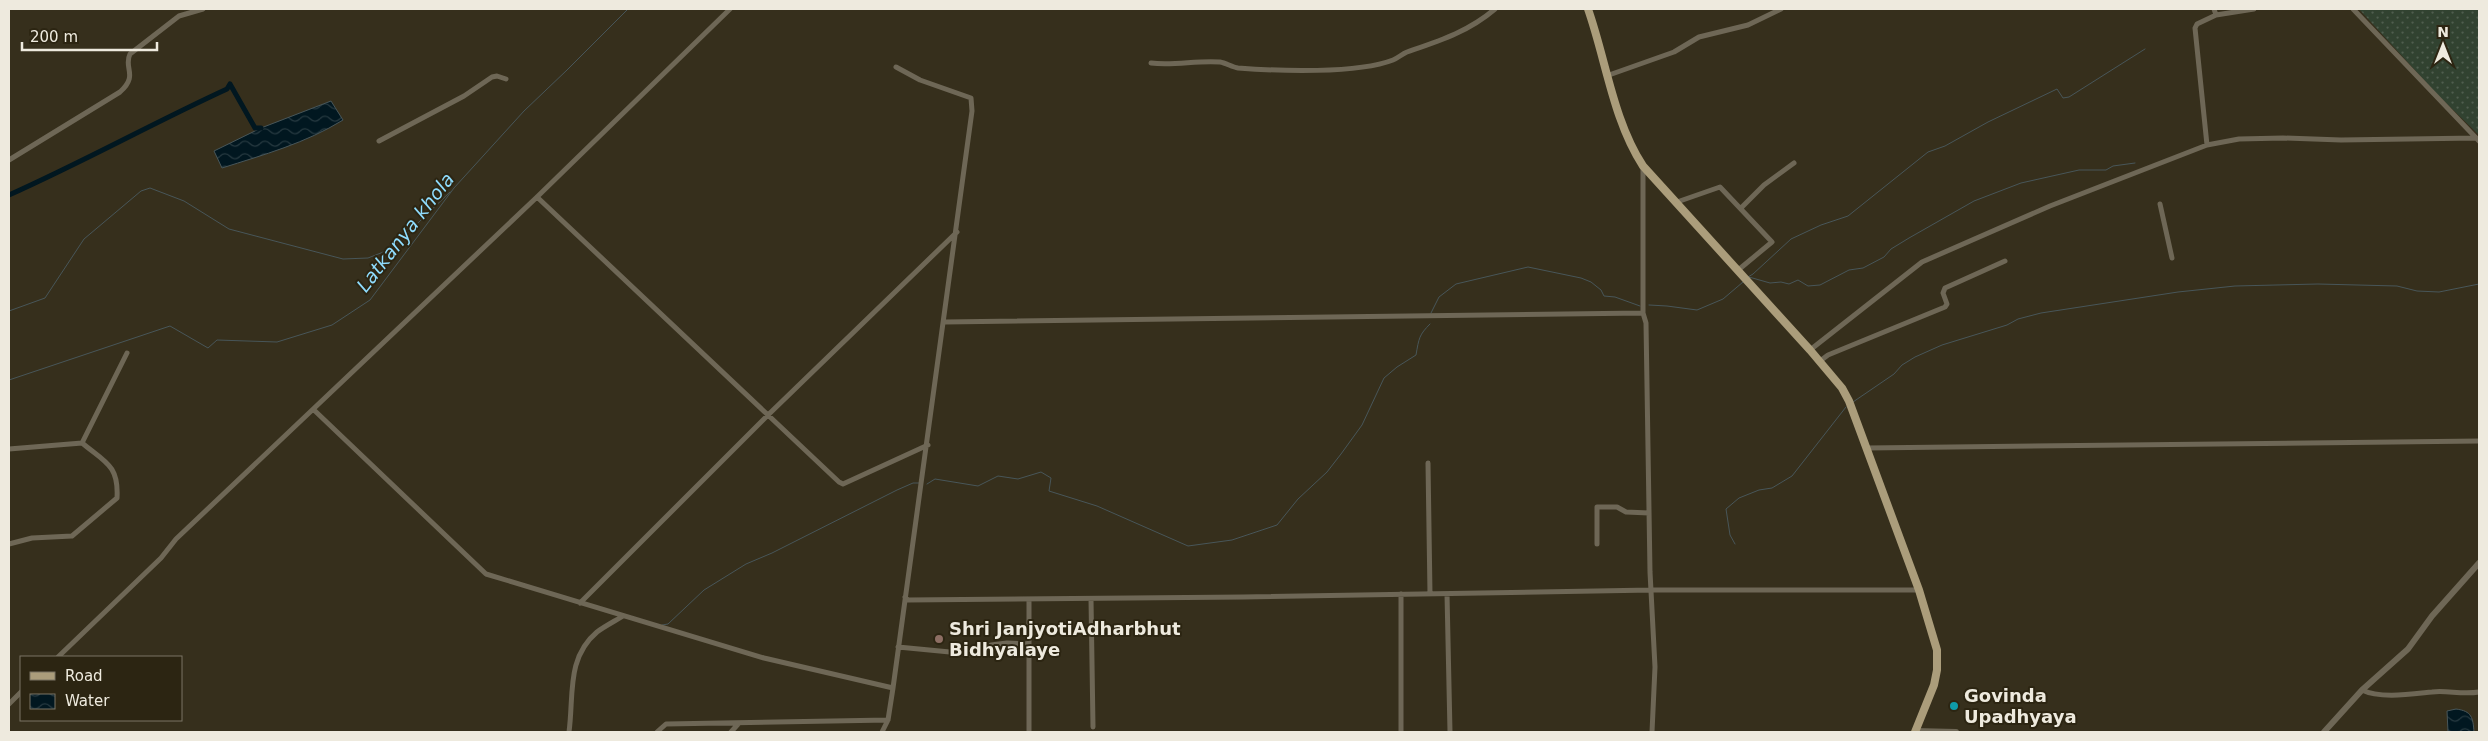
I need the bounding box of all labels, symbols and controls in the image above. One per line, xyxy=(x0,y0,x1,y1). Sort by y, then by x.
scale bar xyxy=(22,20,158,52)
north arrow xyxy=(2418,20,2468,70)
text: N xyxy=(2437,24,2449,40)
text: 200 m xyxy=(30,28,78,46)
water label: Latkanya khola xyxy=(352,168,458,296)
place label: Shri JanjyotiAdharbhut Bidhyalaye xyxy=(949,618,1181,660)
marker: Shri JanjyotiAdharbhut Bidhyalaye xyxy=(933,633,945,645)
legend xyxy=(20,656,182,721)
text: Road xyxy=(65,667,103,685)
place label: Govinda Upadhyaya xyxy=(1964,685,2077,727)
text: Water xyxy=(65,692,110,710)
marker: Govinda Upadhyaya xyxy=(1948,700,1960,712)

